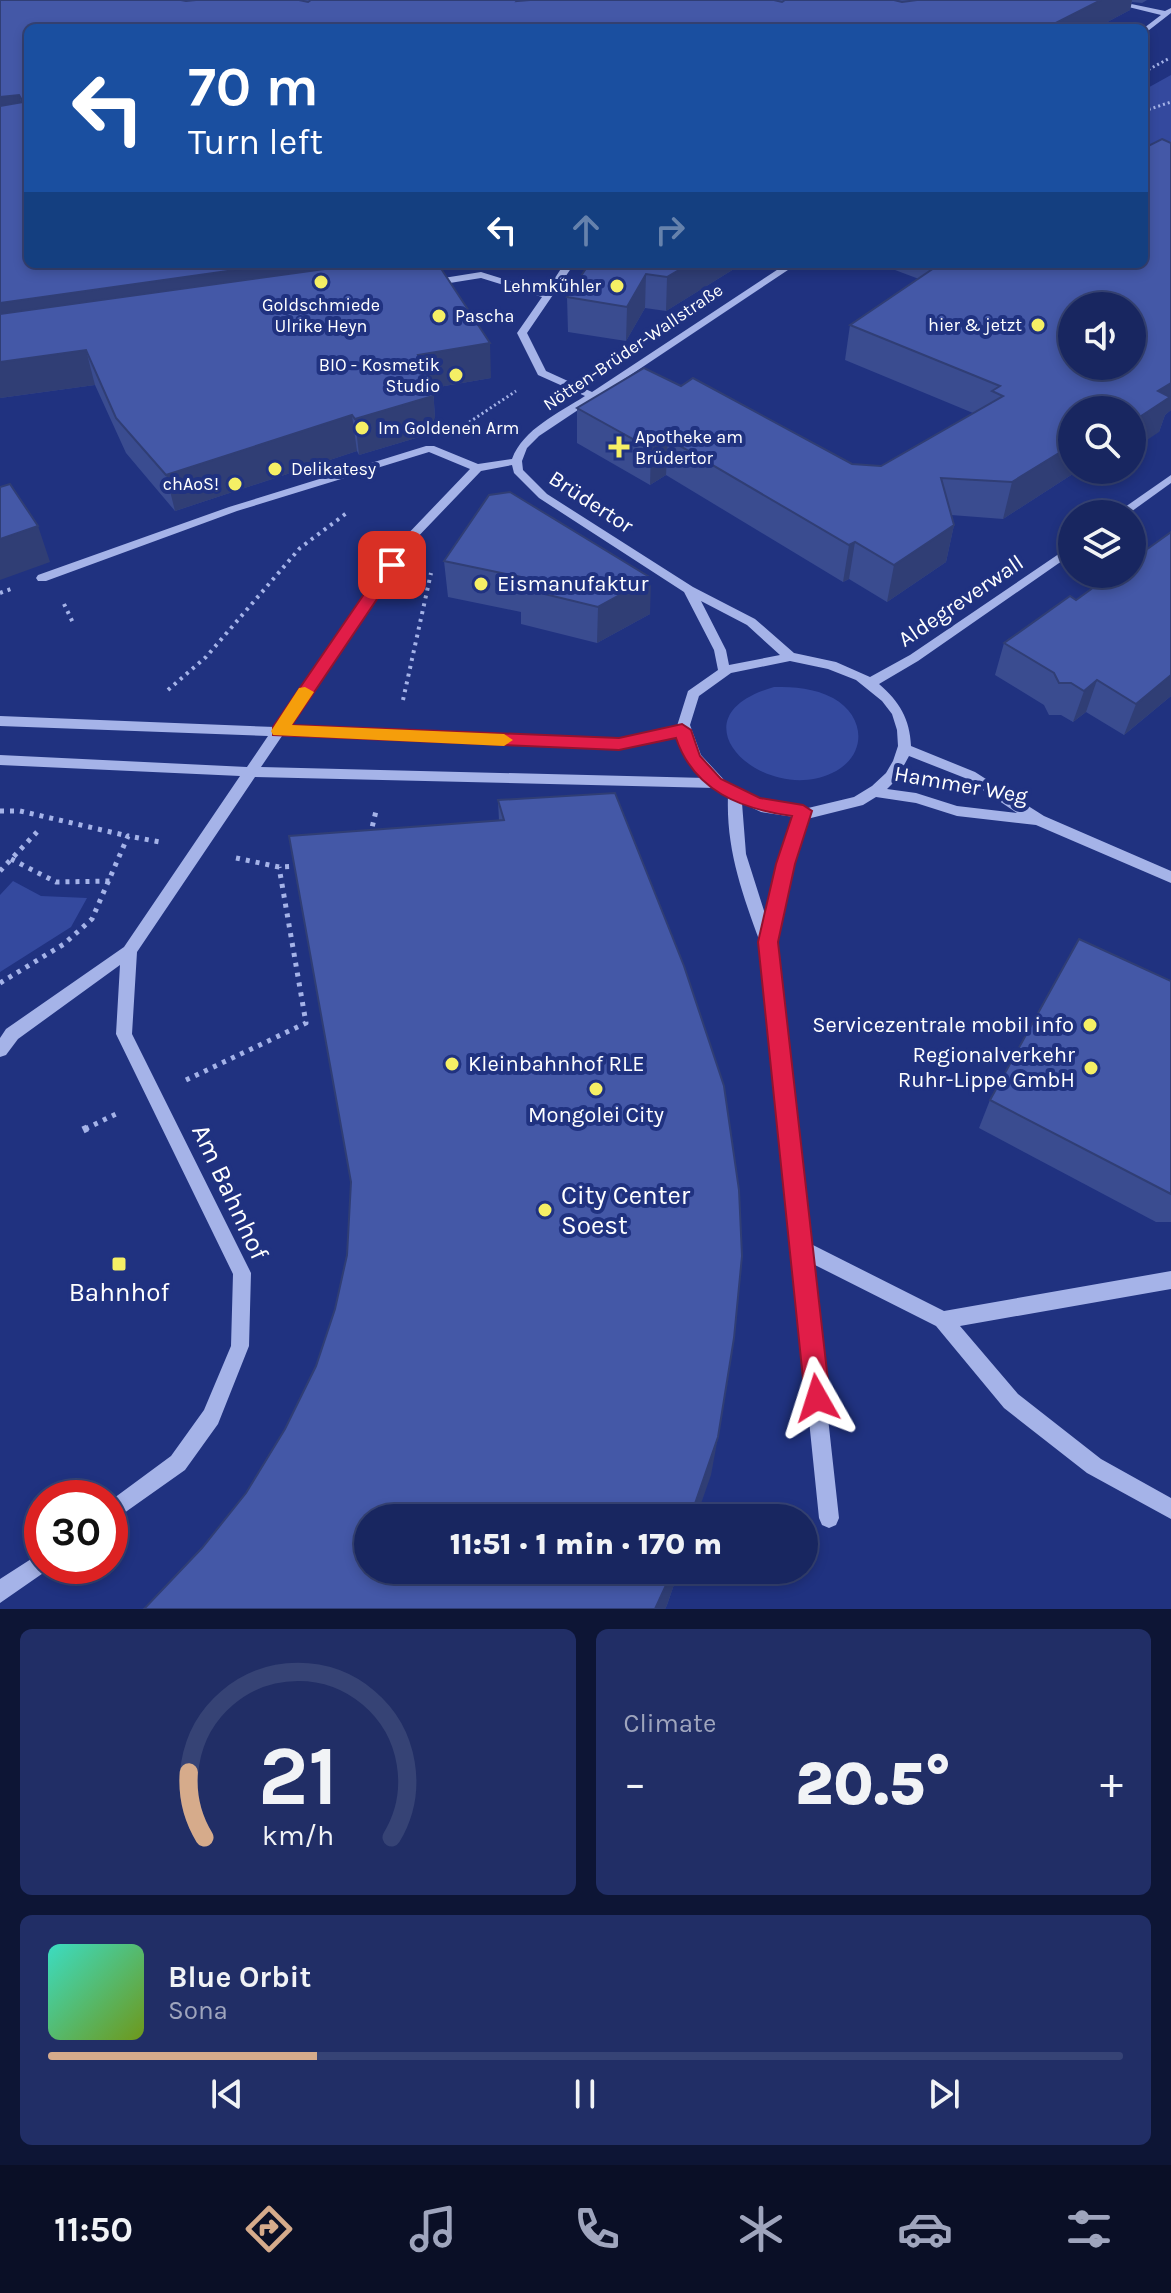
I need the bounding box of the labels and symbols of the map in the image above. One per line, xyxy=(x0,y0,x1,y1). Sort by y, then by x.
marker: Goldschmiede Ulrike Heyn xyxy=(312,273,330,291)
place label: Lehmkühler xyxy=(503,275,601,297)
marker: Lehmkühler xyxy=(608,277,626,295)
street label: Nötten-Brüder-Wallstraße xyxy=(539,279,727,415)
place label: Goldschmiede Ulrike Heyn xyxy=(262,294,380,337)
place label: Pascha xyxy=(455,305,514,327)
marker: Pascha xyxy=(430,307,448,325)
place label: hier & jetzt xyxy=(928,314,1022,336)
marker: hier & jetzt xyxy=(1029,316,1047,334)
place label: BIO - Kosmetik Studio xyxy=(319,354,440,397)
marker: BIO - Kosmetik Studio xyxy=(447,366,465,384)
place label: Im Goldenen Arm xyxy=(378,417,519,439)
marker: Im Goldenen Arm xyxy=(353,419,371,437)
place label: Apotheke am Brüdertor xyxy=(635,426,743,469)
marker: Apotheke am Brüdertor xyxy=(610,438,628,456)
place label: Delikatesy xyxy=(291,458,377,480)
marker: Delikatesy xyxy=(266,460,284,478)
street label: Brüdertor xyxy=(544,465,638,539)
place label: chAoS! xyxy=(163,473,219,495)
marker: chAoS! xyxy=(226,475,244,493)
pin xyxy=(358,531,426,599)
street label: Aldegreverwall xyxy=(893,550,1029,652)
place label: Eismanufaktur xyxy=(497,571,648,597)
marker: Eismanufaktur xyxy=(472,575,490,593)
street label: Hammer Weg xyxy=(892,760,1030,810)
place label: Servicezentrale mobil info xyxy=(812,1012,1074,1038)
marker: Servicezentrale mobil info xyxy=(1081,1016,1099,1034)
place label: Regionalverkehr Ruhr-Lippe GmbH xyxy=(898,1042,1075,1093)
place label: Kleinbahnhof RLE xyxy=(468,1051,645,1077)
marker: Kleinbahnhof RLE xyxy=(443,1055,461,1073)
marker: Regionalverkehr Ruhr-Lippe GmbH xyxy=(1082,1059,1100,1077)
marker: Mongolei City xyxy=(587,1080,605,1098)
place label: Mongolei City xyxy=(528,1102,664,1128)
street label: Am Bahnhof xyxy=(185,1119,275,1266)
place label: City Center Soest xyxy=(561,1180,691,1241)
marker: City Center Soest xyxy=(536,1201,554,1219)
marker: Bahnhof xyxy=(110,1255,128,1273)
place label: Bahnhof xyxy=(69,1277,170,1308)
position arrow xyxy=(775,1356,859,1440)
speed limit sign: 30 xyxy=(24,1480,128,1584)

